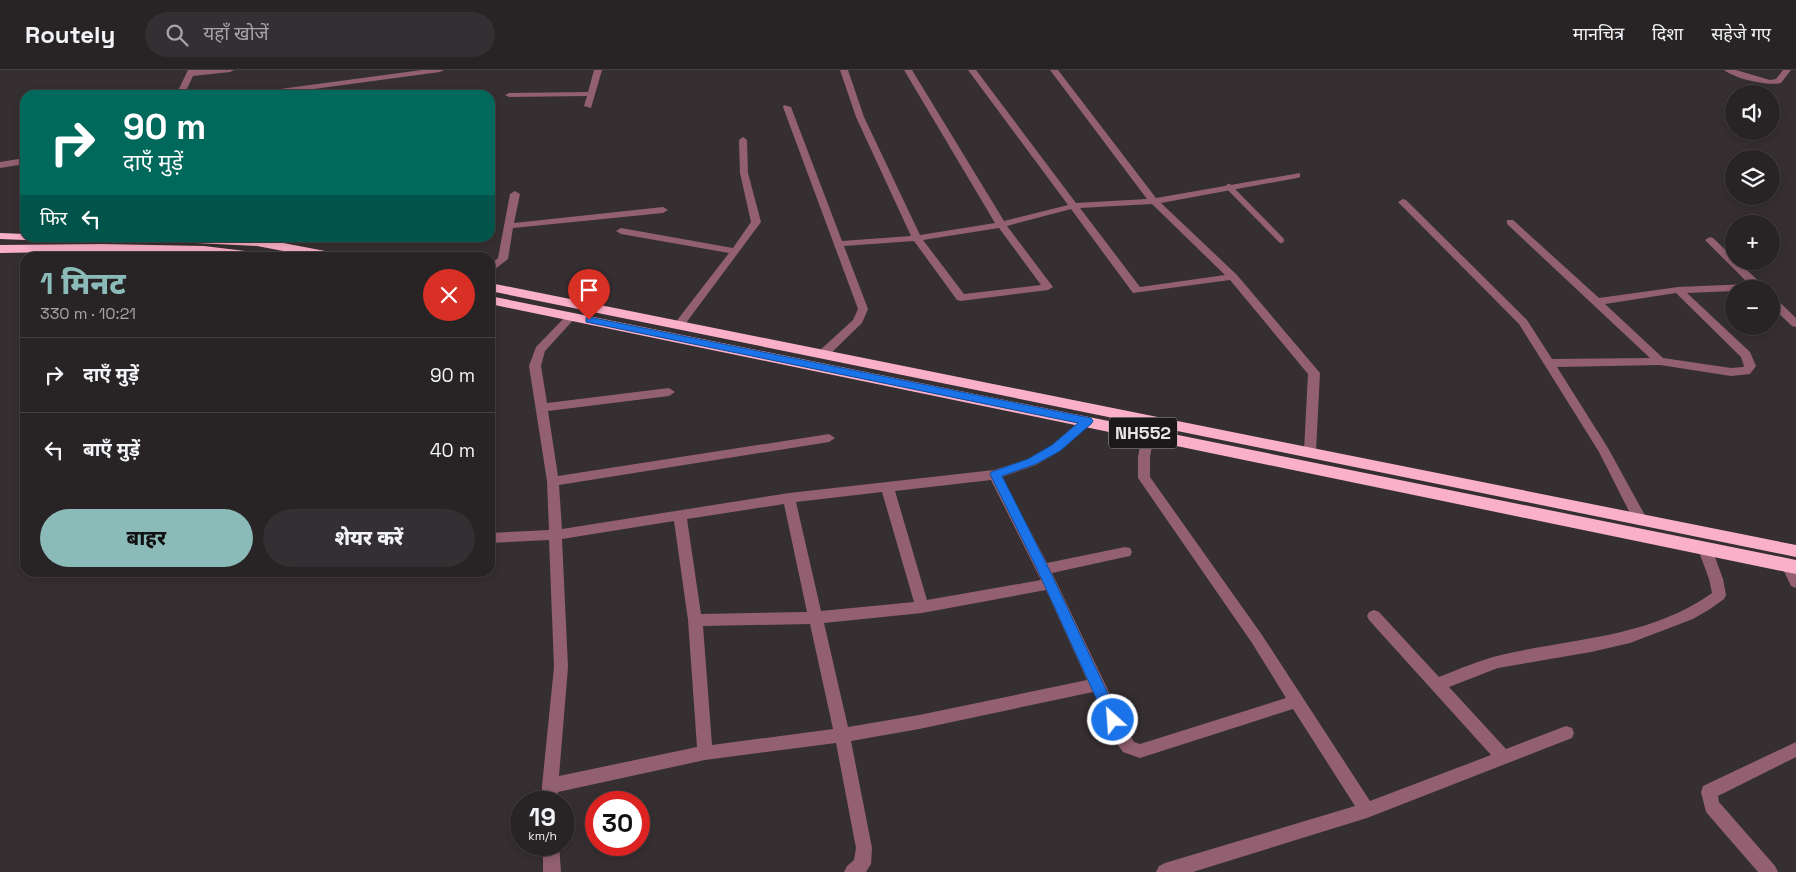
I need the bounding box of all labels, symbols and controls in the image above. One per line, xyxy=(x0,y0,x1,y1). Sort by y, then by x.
search box xyxy=(145,12,495,57)
text: Routely xyxy=(25,19,115,50)
icon: search xyxy=(163,21,191,49)
text: यहाँ खोजें xyxy=(203,21,269,46)
text: मानचित्र xyxy=(1573,22,1624,45)
text: दिशा xyxy=(1652,22,1683,45)
text: सहेजे गए xyxy=(1711,22,1771,45)
map controls xyxy=(1725,85,1780,335)
button: sound xyxy=(1725,85,1780,140)
text: 90 m xyxy=(123,105,206,149)
icon: right xyxy=(40,110,105,175)
text: दाएँ मुड़ें xyxy=(123,148,183,176)
button: layers xyxy=(1725,150,1780,205)
icon: left xyxy=(77,205,105,233)
text: फिर xyxy=(40,206,67,231)
button: + xyxy=(1725,215,1780,270)
text: 1 मिनट xyxy=(40,264,126,303)
button: close xyxy=(423,269,475,321)
pin xyxy=(568,269,610,320)
icon: arrive xyxy=(575,276,603,304)
button: − xyxy=(1725,280,1780,335)
text: 330 m · 10:21 xyxy=(40,303,136,324)
icon: right xyxy=(40,361,68,389)
text: दाएँ मुड़ें xyxy=(83,362,139,387)
text: 90 m xyxy=(430,363,475,388)
road number: NH552 xyxy=(1109,418,1177,448)
icon: left xyxy=(40,436,68,464)
text: बाएँ मुड़ें xyxy=(83,437,140,462)
text: 40 m xyxy=(430,438,475,463)
button: बाहर xyxy=(40,509,253,567)
button: शेयर करें xyxy=(263,509,475,567)
position arrow xyxy=(1086,693,1138,745)
speed limit sign: 30 xyxy=(585,791,650,856)
text: 19 xyxy=(529,801,556,833)
text: km/h xyxy=(528,828,557,844)

